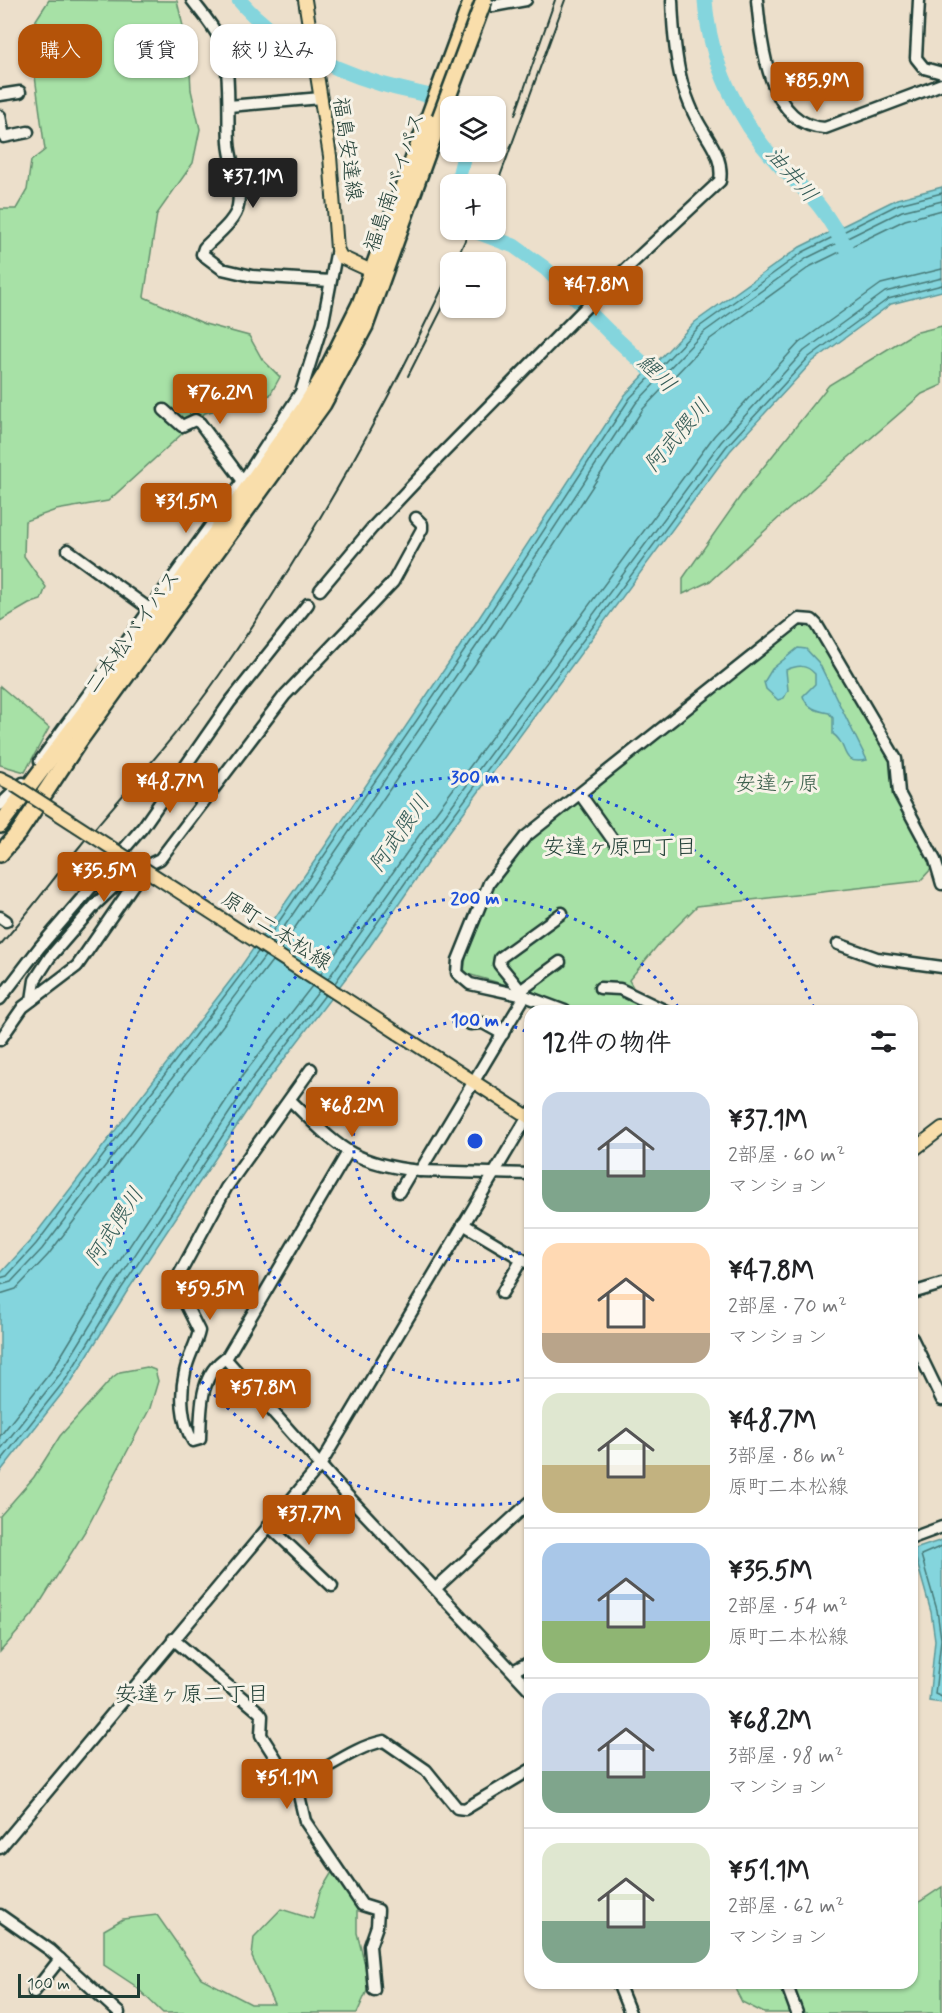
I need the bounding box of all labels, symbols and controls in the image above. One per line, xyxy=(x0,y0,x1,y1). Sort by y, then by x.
chip: 購入 xyxy=(18,24,102,78)
chip: 賃貸 xyxy=(114,24,198,78)
chip: 絞り込み xyxy=(210,24,336,78)
pin: ¥85.9M xyxy=(768,62,866,113)
text: ¥85.9M xyxy=(785,68,850,95)
street label: 福島安達線 xyxy=(326,95,368,203)
map controls xyxy=(440,96,506,318)
button: layers xyxy=(440,96,506,162)
street label: 福島南バイパス xyxy=(358,108,432,256)
water label: 油井川 xyxy=(759,141,823,209)
pin: ¥37.1M xyxy=(204,158,302,209)
text: ¥37.1M xyxy=(222,164,284,191)
button: + xyxy=(440,174,506,240)
button: − xyxy=(440,252,506,318)
pin: ¥47.8M xyxy=(547,266,645,317)
text: ¥47.8M xyxy=(563,272,629,299)
water label: 鯉川 xyxy=(630,349,682,399)
pin: ¥76.2M xyxy=(171,374,269,425)
text: ¥76.2M xyxy=(187,380,253,407)
water label: 阿武隈川 xyxy=(639,394,717,478)
pin: ¥31.5M xyxy=(137,483,235,534)
text: ¥31.5M xyxy=(155,489,217,516)
street label: 二本松バイパス xyxy=(79,564,187,700)
pin: ¥48.7M xyxy=(121,763,219,814)
text: 300 m xyxy=(451,766,499,790)
text: ¥48.7M xyxy=(136,769,204,796)
park label: 安達ヶ原 xyxy=(735,770,819,798)
water label: 阿武隈川 xyxy=(363,790,437,878)
district label: 安達ヶ原四丁目 xyxy=(543,834,697,862)
pin: ¥35.5M xyxy=(55,852,153,903)
text: ¥35.5M xyxy=(72,858,136,885)
street label: 原町二本松線 xyxy=(216,885,336,977)
text: 200 m xyxy=(450,887,500,911)
text: 100 m xyxy=(451,1009,499,1033)
icon: filters xyxy=(867,1025,900,1058)
text: 12件の物件 xyxy=(542,1027,671,1061)
pin: ¥68.2M xyxy=(303,1087,401,1138)
text: ¥68.2M xyxy=(320,1093,384,1120)
text: ¥37.1M xyxy=(728,1104,808,1138)
icon: home xyxy=(590,1116,662,1188)
centre of rings xyxy=(465,1131,485,1151)
text: 2部屋 · 60 m² xyxy=(728,1142,845,1169)
text: マンション xyxy=(728,1173,827,1200)
water label: 阿武隈川 xyxy=(79,1182,151,1272)
text: ¥47.8M xyxy=(728,1255,814,1289)
icon: home xyxy=(590,1267,662,1339)
pin: ¥59.5M xyxy=(161,1270,259,1321)
text: ¥59.5M xyxy=(175,1276,245,1303)
text: 2部屋 · 70 m² xyxy=(728,1293,847,1320)
text: マンション xyxy=(728,1324,827,1351)
pin: ¥57.8M xyxy=(214,1369,312,1420)
text: ¥57.8M xyxy=(230,1375,296,1402)
text: ¥48.7M xyxy=(728,1405,816,1439)
icon: home xyxy=(590,1417,662,1489)
text: 3部屋 · 86 m² xyxy=(728,1443,845,1470)
text: 原町二本松線 xyxy=(728,1474,848,1501)
pin: ¥37.7M xyxy=(260,1495,358,1546)
text: ¥37.7M xyxy=(277,1501,341,1528)
text: ¥35.5M xyxy=(728,1555,812,1589)
icon: home xyxy=(590,1567,662,1639)
text: 2部屋 · 54 m² xyxy=(728,1593,848,1620)
text: 原町二本松線 xyxy=(728,1624,848,1651)
district label: 安達ヶ原二丁目 xyxy=(115,1681,269,1709)
text: ¥68.2M xyxy=(728,1705,812,1739)
icon: home xyxy=(590,1717,662,1789)
text: 3部屋 · 98 m² xyxy=(728,1743,843,1770)
pin: ¥51.1M xyxy=(238,1759,336,1810)
text: ¥51.1M xyxy=(256,1765,318,1792)
text: マンション xyxy=(728,1774,827,1801)
text: ¥51.1M xyxy=(728,1855,810,1889)
icon: home xyxy=(590,1867,662,1939)
text: 2部屋 · 62 m² xyxy=(728,1893,844,1920)
text: マンション xyxy=(728,1924,827,1951)
scale bar xyxy=(18,1971,140,1998)
text: 100 m xyxy=(27,1974,70,1995)

